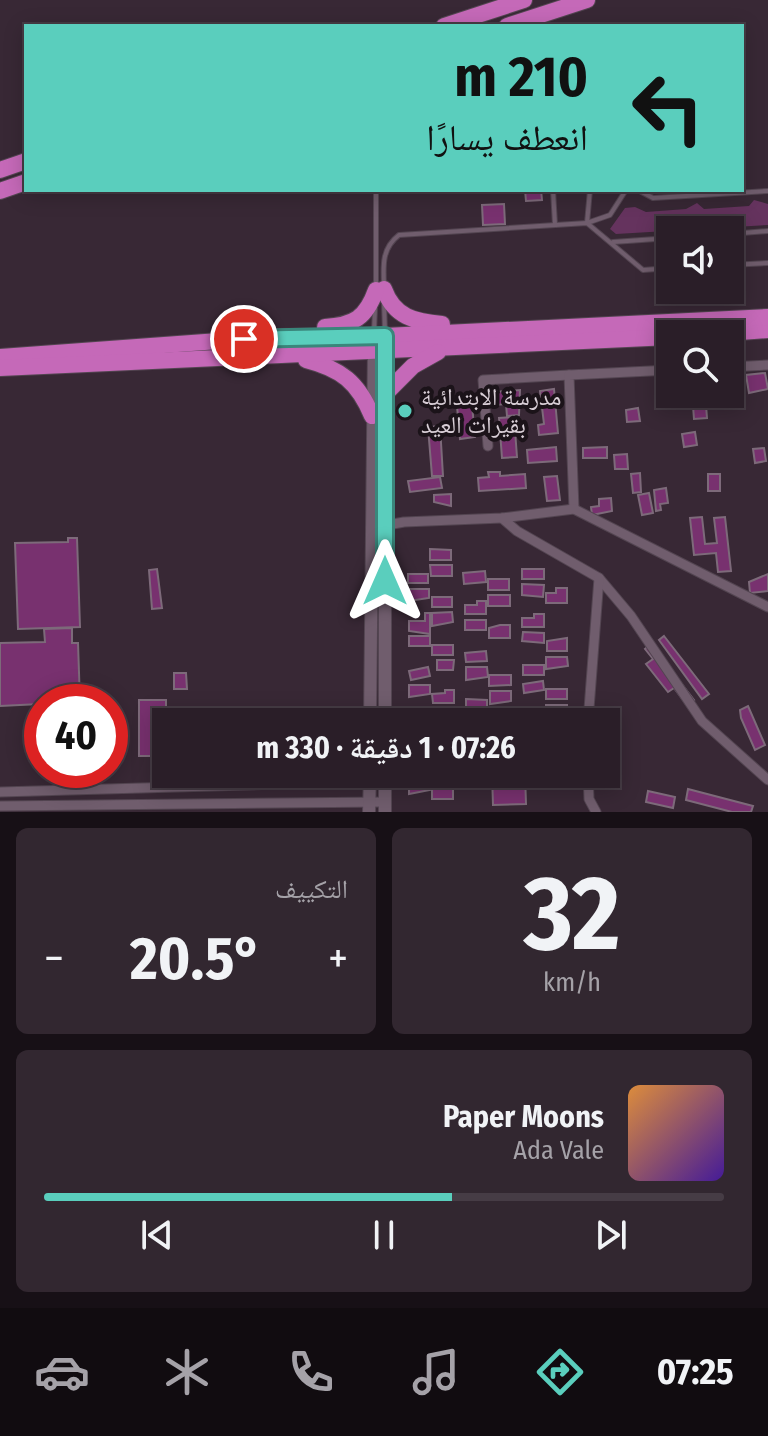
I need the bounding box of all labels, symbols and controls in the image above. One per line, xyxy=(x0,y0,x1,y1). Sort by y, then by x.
text: 210 m xyxy=(454,44,588,111)
icon: left xyxy=(616,56,720,160)
text: انعطف يسارًا xyxy=(426,116,588,160)
map controls xyxy=(656,216,744,408)
button: sound xyxy=(656,216,744,304)
pin xyxy=(210,305,278,373)
icon: arrive xyxy=(222,317,266,361)
button: search xyxy=(656,320,744,408)
place label: مدرسة الابتدائية بقيرات العيد xyxy=(421,383,561,439)
marker: مدرسة الابتدائية بقيرات العيد xyxy=(396,402,414,420)
position arrow xyxy=(343,539,427,623)
speed limit sign: 40 xyxy=(24,684,128,788)
text: 07:26 · 1 دقيقة · 330 m xyxy=(256,730,516,766)
text: 32 xyxy=(524,852,620,977)
text: التكييف xyxy=(275,874,348,905)
text: 20.5° xyxy=(130,923,262,995)
text: − xyxy=(44,932,64,985)
text: + xyxy=(328,932,348,985)
text: km/h xyxy=(543,967,601,998)
text: Paper Moons xyxy=(443,1099,604,1135)
text: Ada Vale xyxy=(513,1135,604,1166)
icon: previous xyxy=(135,1213,179,1257)
icon: pause xyxy=(362,1213,406,1257)
icon: next xyxy=(589,1213,633,1257)
icon: car xyxy=(34,1344,90,1400)
icon: climate xyxy=(159,1344,215,1400)
icon: phone xyxy=(283,1344,339,1400)
icon: music xyxy=(408,1344,464,1400)
icon: directions xyxy=(532,1344,588,1400)
text: 07:25 xyxy=(657,1350,734,1394)

